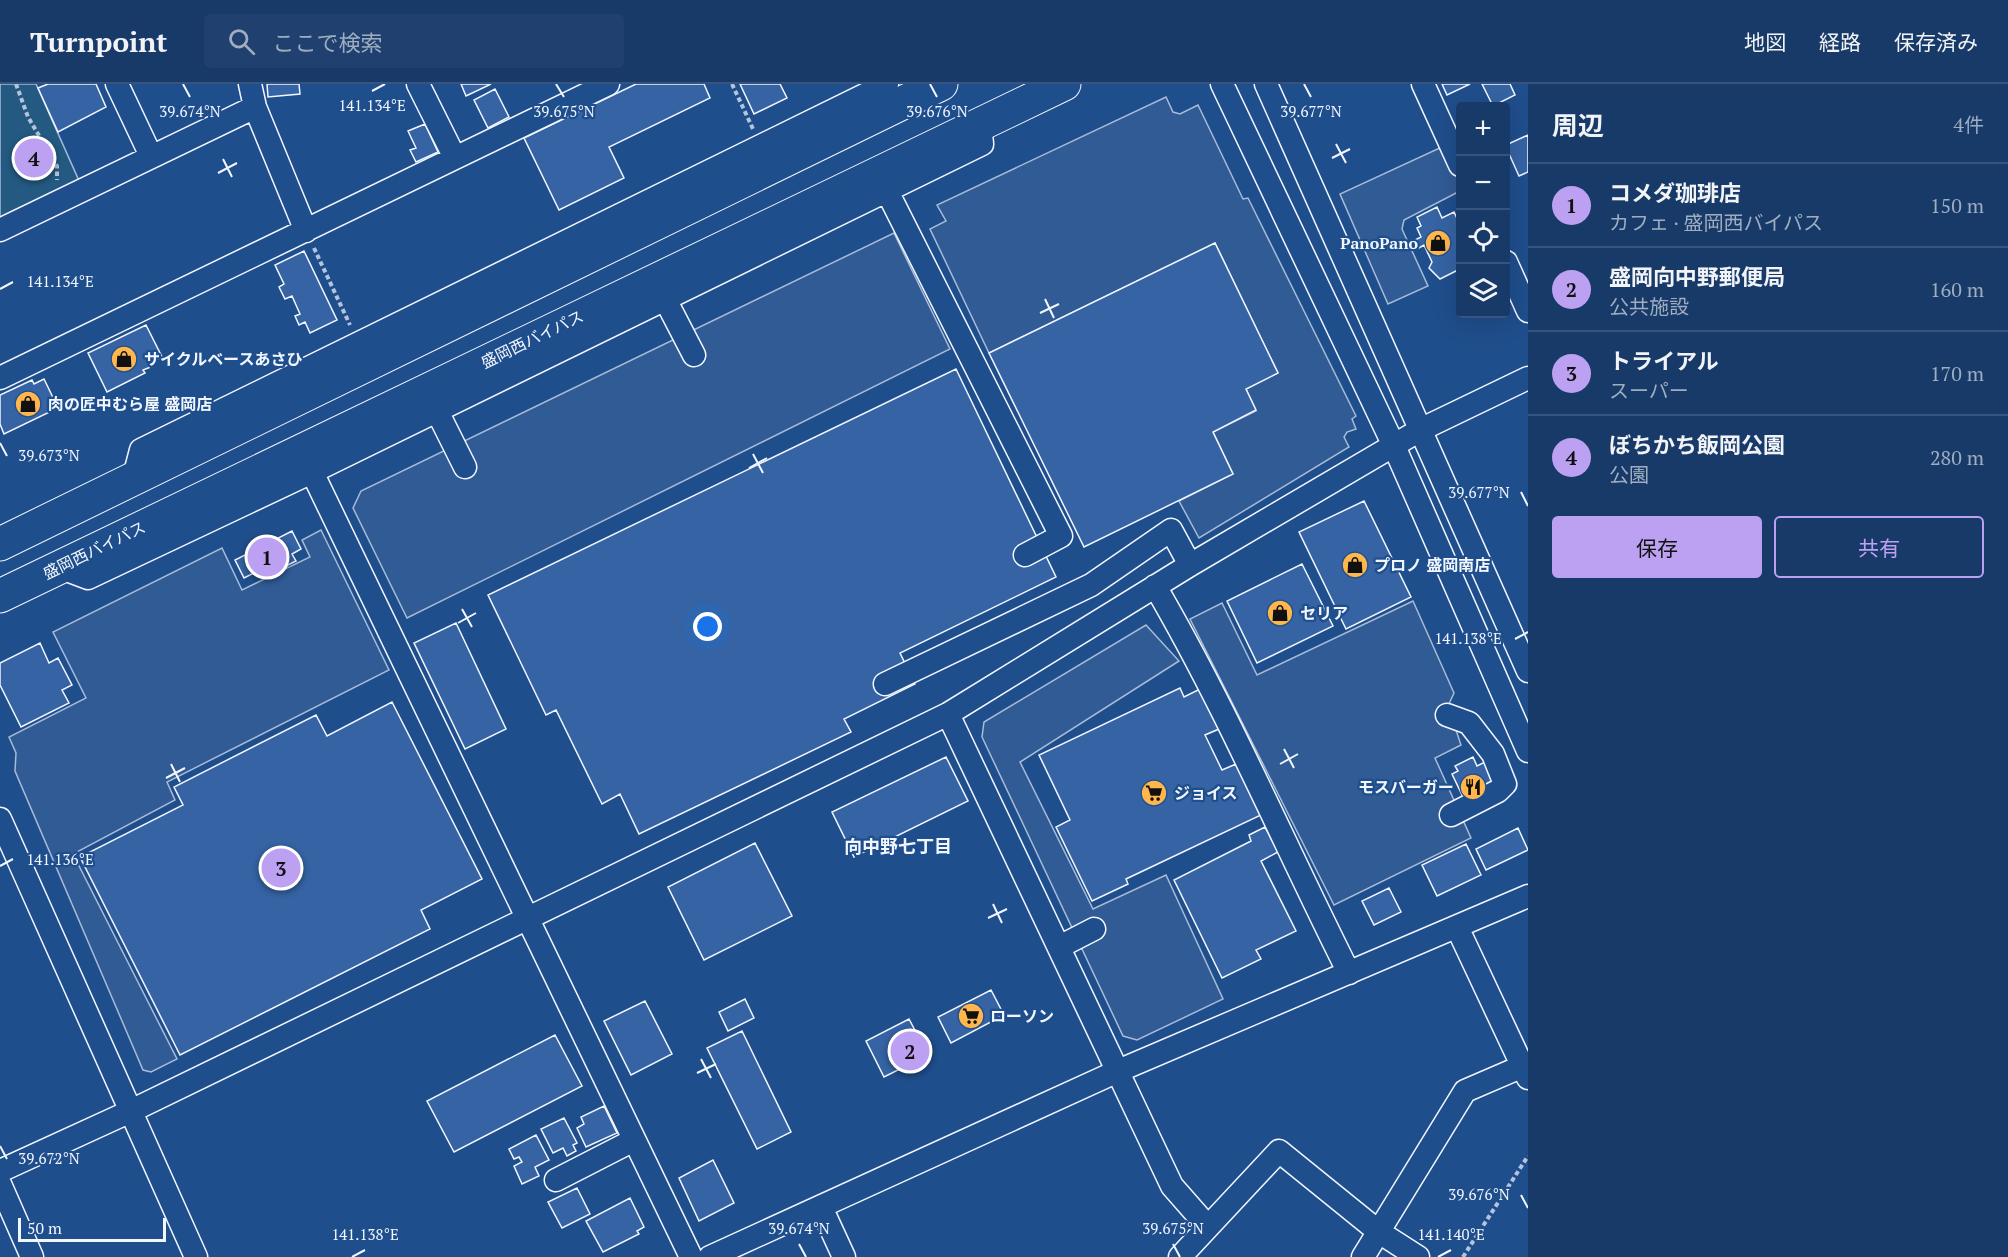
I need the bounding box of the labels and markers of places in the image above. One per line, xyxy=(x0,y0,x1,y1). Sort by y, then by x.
pin: 4 xyxy=(15,136,54,181)
shop icon: PanoPano xyxy=(1423,228,1453,258)
place label: PanoPano xyxy=(1340,232,1418,254)
shop icon: サイクルベースあさひ xyxy=(109,344,139,374)
place label: サイクルベースあさひ xyxy=(144,348,302,370)
shop icon: 肉の匠中むら屋 盛岡店 xyxy=(13,389,43,419)
place label: 肉の匠中むら屋 盛岡店 xyxy=(48,393,212,415)
pin: 1 xyxy=(248,534,286,580)
shop icon: プロノ 盛岡南店 xyxy=(1340,550,1370,580)
place label: プロノ 盛岡南店 xyxy=(1374,554,1490,576)
shop icon: セリア xyxy=(1265,598,1295,628)
place label: セリア xyxy=(1300,602,1348,624)
restaurant icon: モスバーガー xyxy=(1458,772,1488,802)
place label: モスバーガー xyxy=(1358,776,1454,798)
supermarket icon: ジョイス xyxy=(1139,778,1169,808)
place label: ジョイス xyxy=(1174,782,1238,804)
pin: 3 xyxy=(262,846,300,890)
supermarket icon: ローソン xyxy=(956,1001,986,1031)
place label: ローソン xyxy=(990,1005,1054,1027)
pin: 2 xyxy=(890,1028,930,1074)

